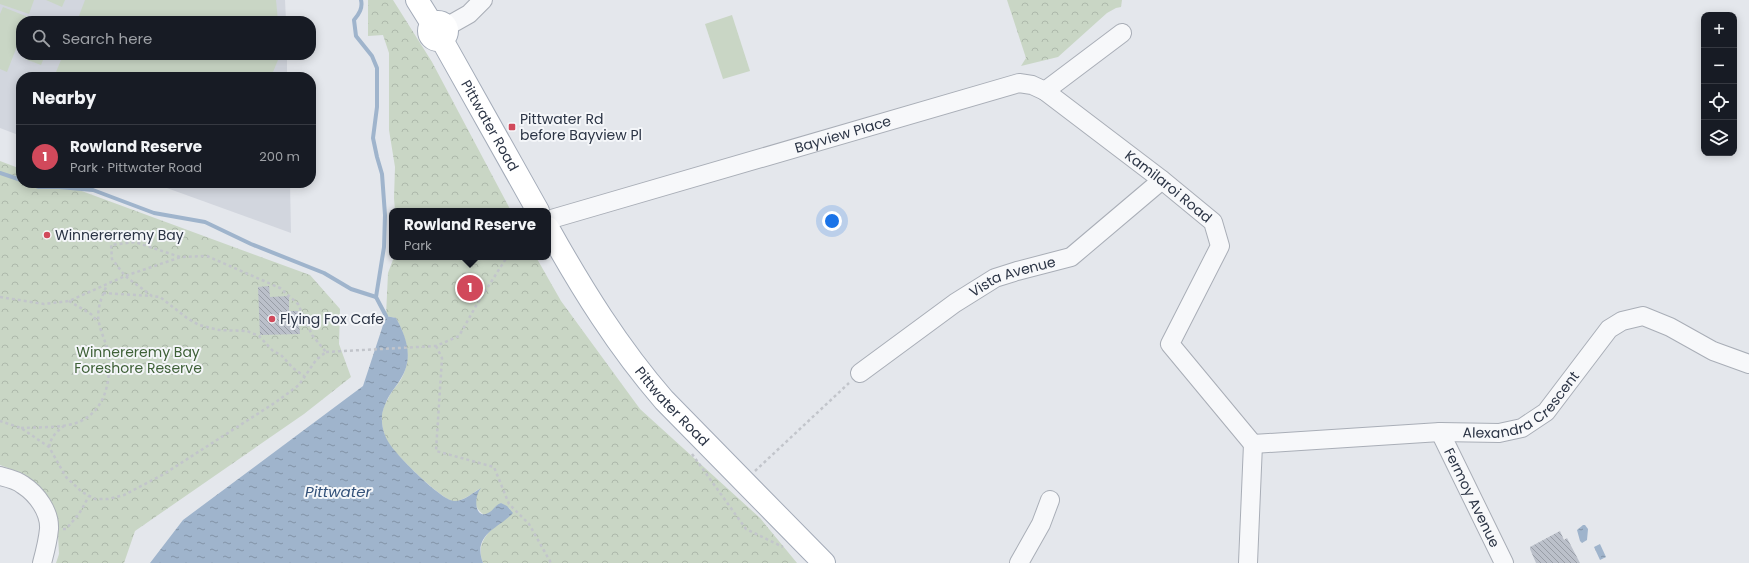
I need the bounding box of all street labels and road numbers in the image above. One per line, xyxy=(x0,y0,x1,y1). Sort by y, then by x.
street label: Pittwater Road xyxy=(456,76,524,175)
street label: Bayview Place xyxy=(792,111,894,158)
street label: Kamilaroi Road xyxy=(1121,145,1216,227)
street label: Vista Avenue xyxy=(965,251,1058,302)
street label: Pittwater Road xyxy=(630,362,714,451)
street label: Alexandra Crescent xyxy=(1462,367,1584,443)
street label: Fermoy Avenue xyxy=(1439,444,1505,551)

